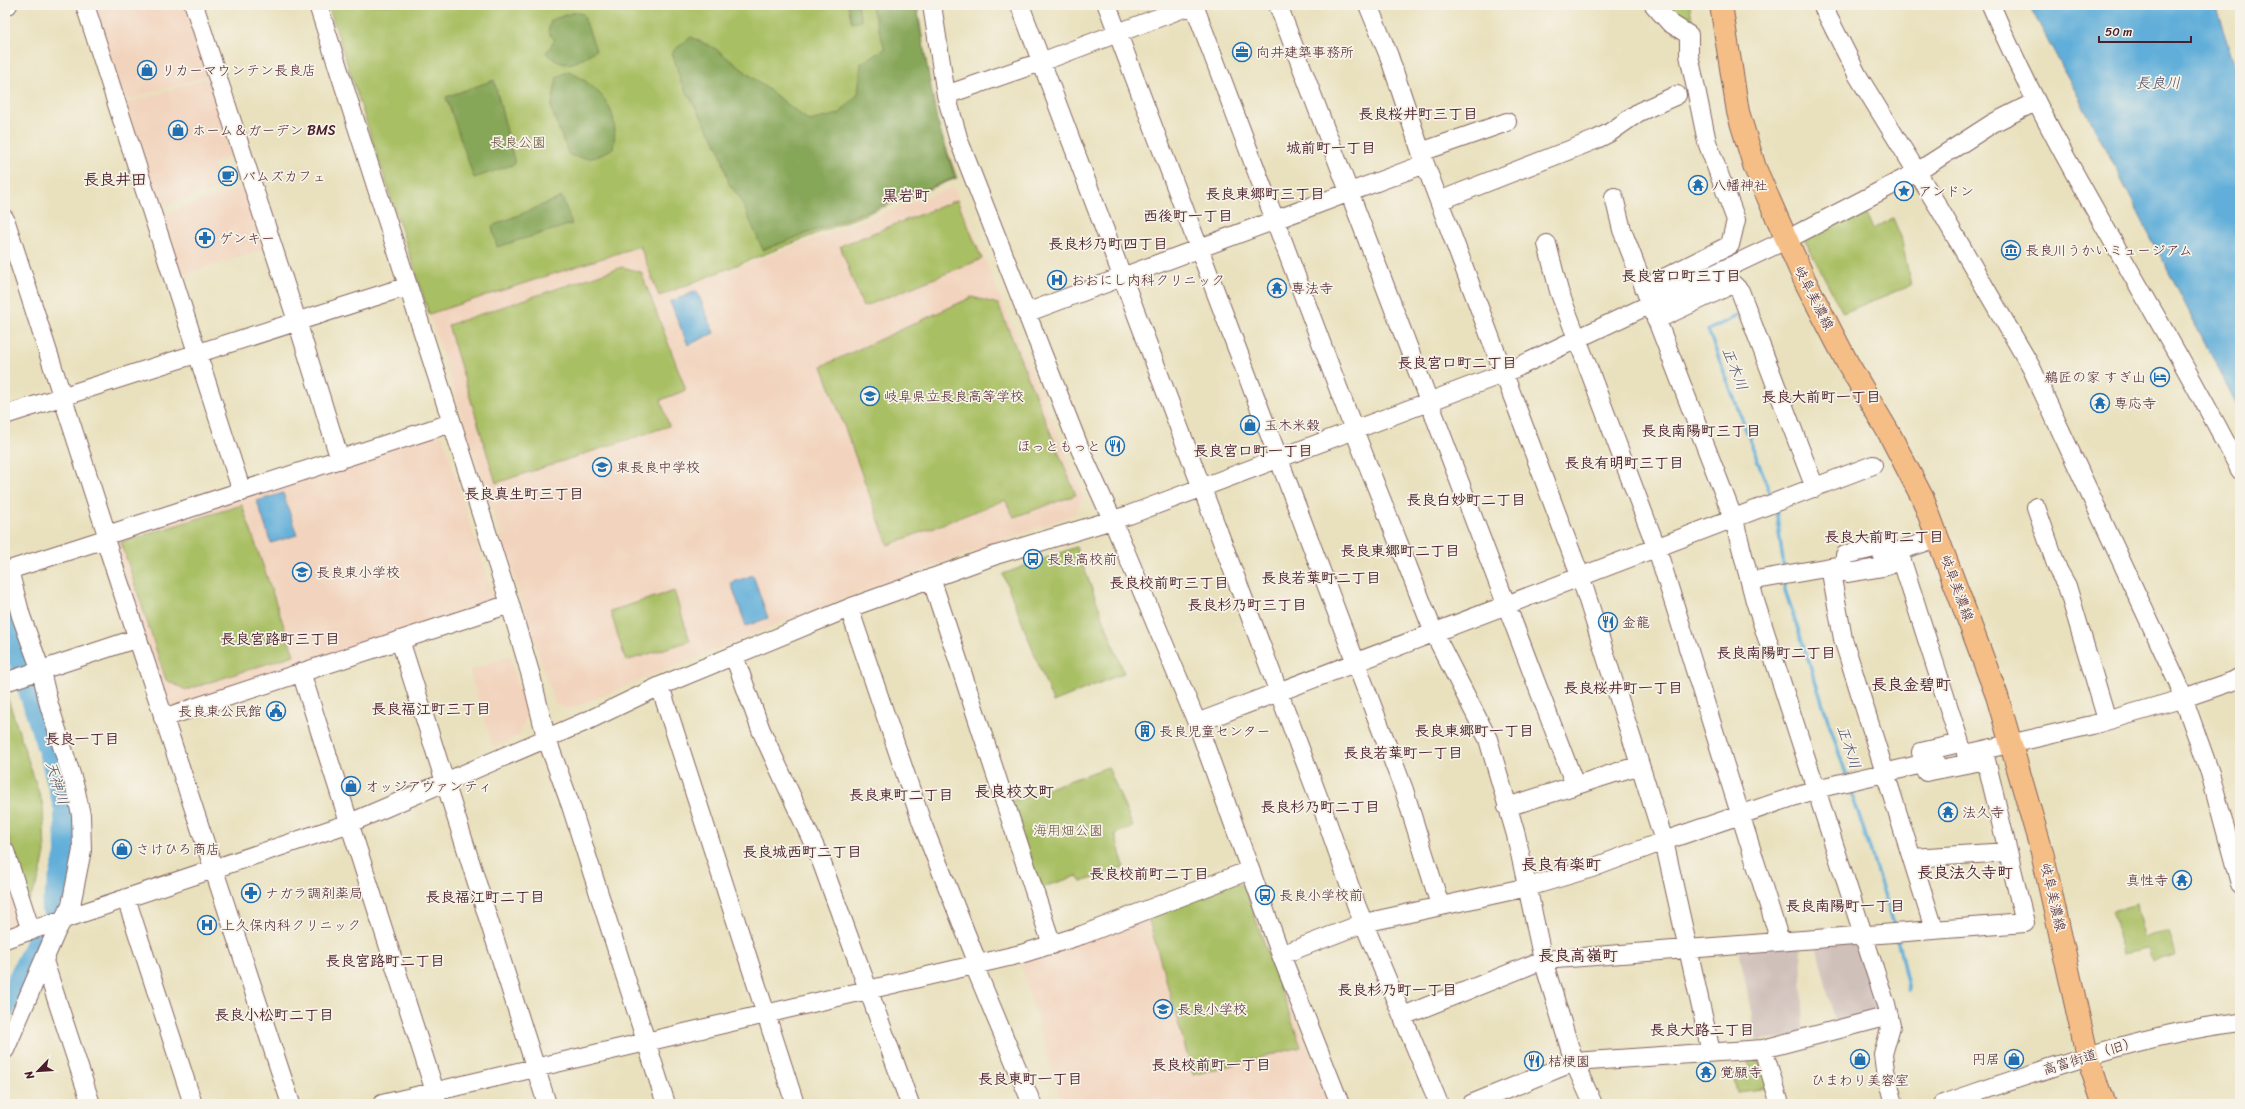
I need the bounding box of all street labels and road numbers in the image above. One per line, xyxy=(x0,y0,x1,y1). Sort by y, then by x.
street label: 岐阜美濃線 xyxy=(1787,261,1841,335)
street label: 岐阜美濃線 xyxy=(1933,551,1981,625)
street label: 岐阜美濃線 xyxy=(2033,860,2073,934)
street label: 高富街道（旧） xyxy=(2039,1030,2141,1082)

